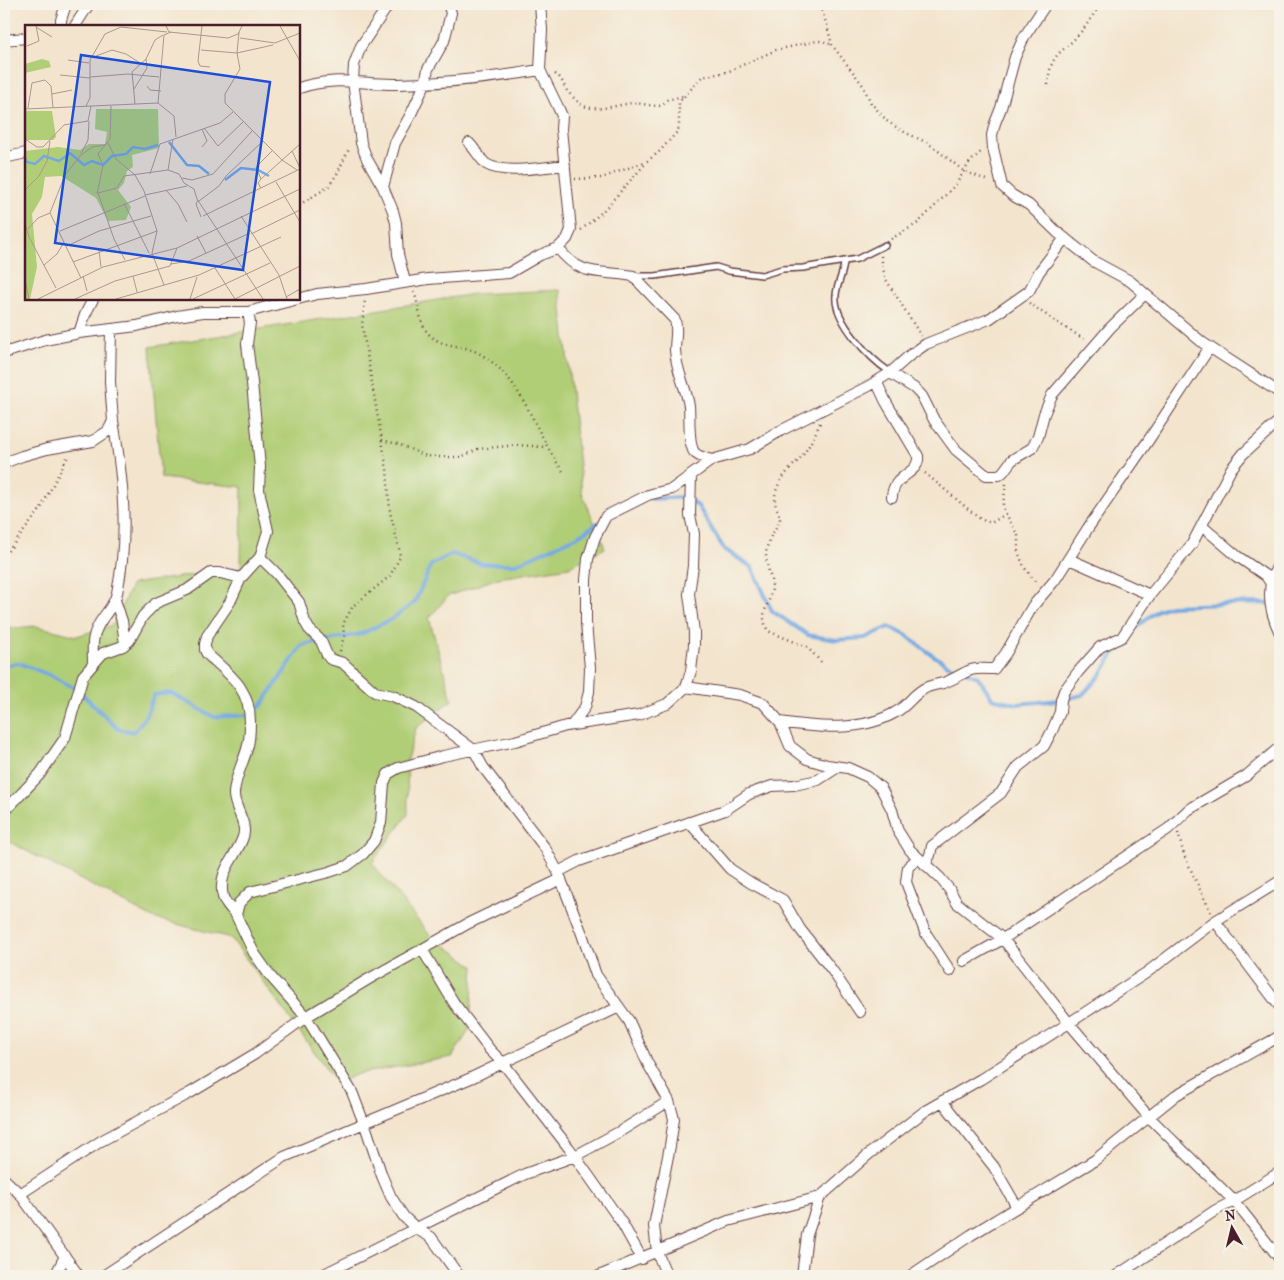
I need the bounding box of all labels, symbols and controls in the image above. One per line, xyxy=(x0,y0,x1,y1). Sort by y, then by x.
inset map xyxy=(25,25,300,300)
north arrow xyxy=(1206,1202,1256,1252)
text: N xyxy=(1224,1206,1237,1225)

